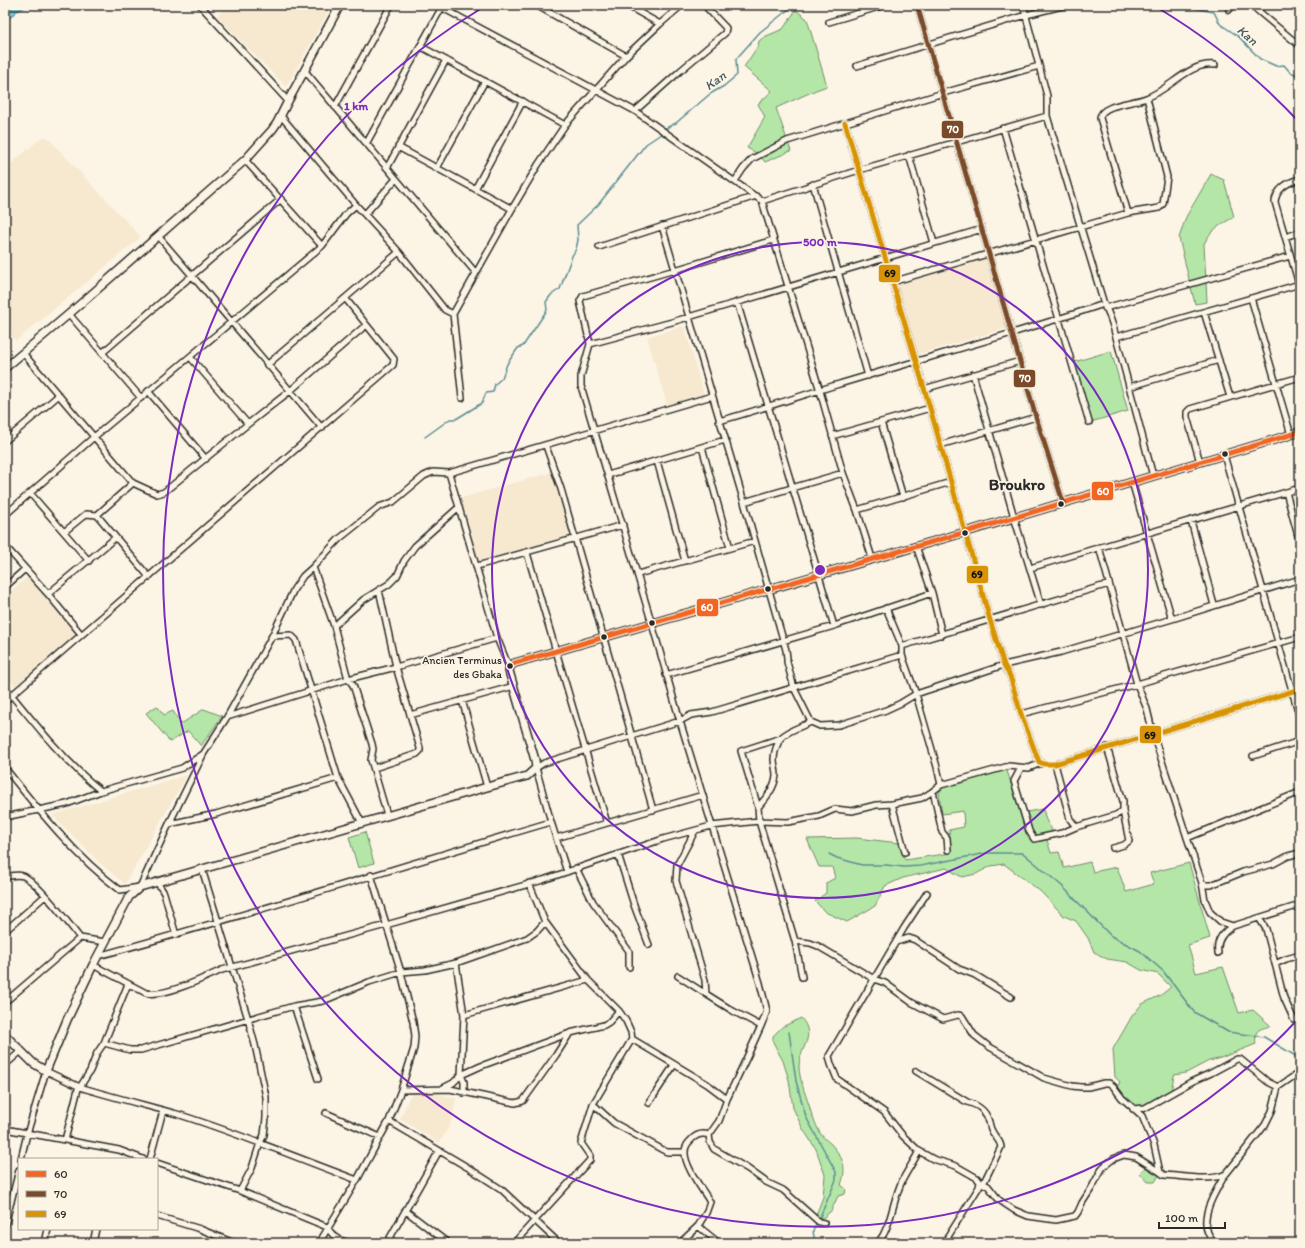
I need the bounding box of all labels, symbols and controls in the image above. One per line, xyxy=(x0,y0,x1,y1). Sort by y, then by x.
water label: Kan xyxy=(1234,22,1261,49)
water label: Kan xyxy=(702,67,729,93)
text: 1 km xyxy=(344,99,368,113)
line badge: 70 xyxy=(941,120,964,139)
text: 70 xyxy=(946,123,959,136)
text: 500 m xyxy=(803,235,838,249)
line badge: 69 xyxy=(878,264,901,283)
text: 69 xyxy=(884,267,896,280)
line badge: 70 xyxy=(1013,369,1036,388)
text: 70 xyxy=(1018,372,1031,385)
unlabelled marker xyxy=(1220,449,1230,459)
district label: Broukro xyxy=(989,475,1045,494)
line badge: 60 xyxy=(1091,481,1114,501)
text: 60 xyxy=(1097,485,1110,498)
unlabelled marker xyxy=(1056,499,1066,509)
unlabelled marker xyxy=(960,528,970,538)
centre of rings xyxy=(813,563,827,577)
line badge: 69 xyxy=(966,565,989,584)
text: 69 xyxy=(971,568,983,581)
unlabelled marker xyxy=(763,584,773,594)
line badge: 60 xyxy=(696,598,719,617)
text: 60 xyxy=(701,601,714,614)
unlabelled marker xyxy=(647,618,657,628)
unlabelled marker xyxy=(599,632,609,642)
place label: Ancien Terminus des Gbaka xyxy=(422,654,502,681)
marker: Ancien Terminus des Gbaka xyxy=(505,661,515,671)
line badge: 69 xyxy=(1139,725,1162,744)
text: 69 xyxy=(1144,729,1156,742)
legend xyxy=(18,1158,158,1230)
text: 60 xyxy=(54,1167,68,1181)
text: 70 xyxy=(54,1187,67,1201)
scale bar xyxy=(1159,1204,1225,1230)
text: 69 xyxy=(54,1207,67,1221)
text: 100 m xyxy=(1165,1211,1198,1225)

